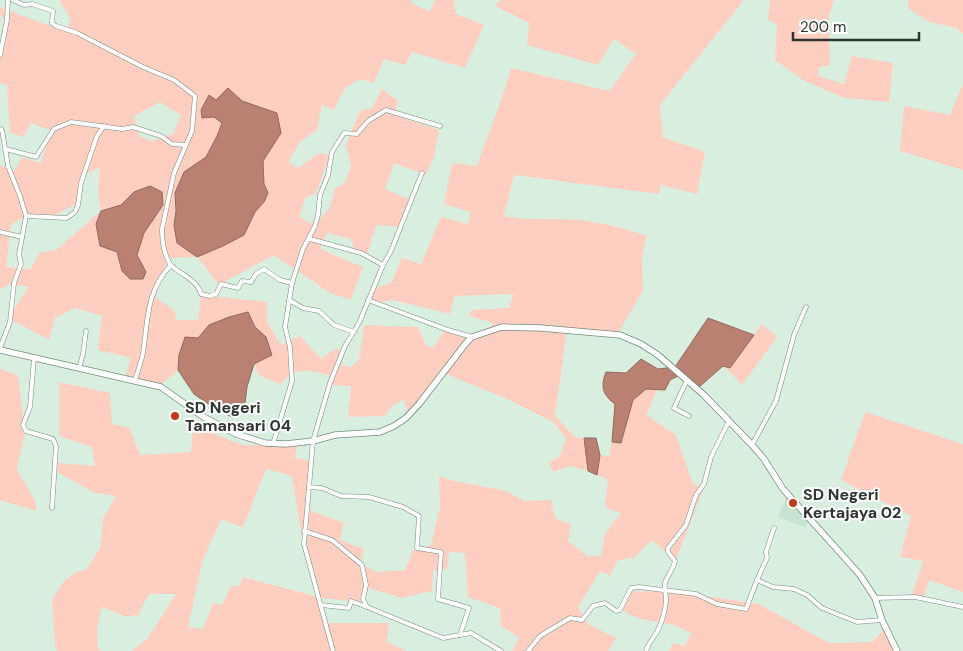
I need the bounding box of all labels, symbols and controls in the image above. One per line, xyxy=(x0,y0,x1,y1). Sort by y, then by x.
scale bar xyxy=(793,10,919,42)
text: 200 m xyxy=(800,17,846,37)
place label: SD Negeri Tamansari 04 xyxy=(185,397,291,436)
marker: SD Negeri Tamansari 04 xyxy=(169,410,181,422)
place label: SD Negeri Kertajaya 02 xyxy=(803,484,901,523)
marker: SD Negeri Kertajaya 02 xyxy=(787,497,799,509)

